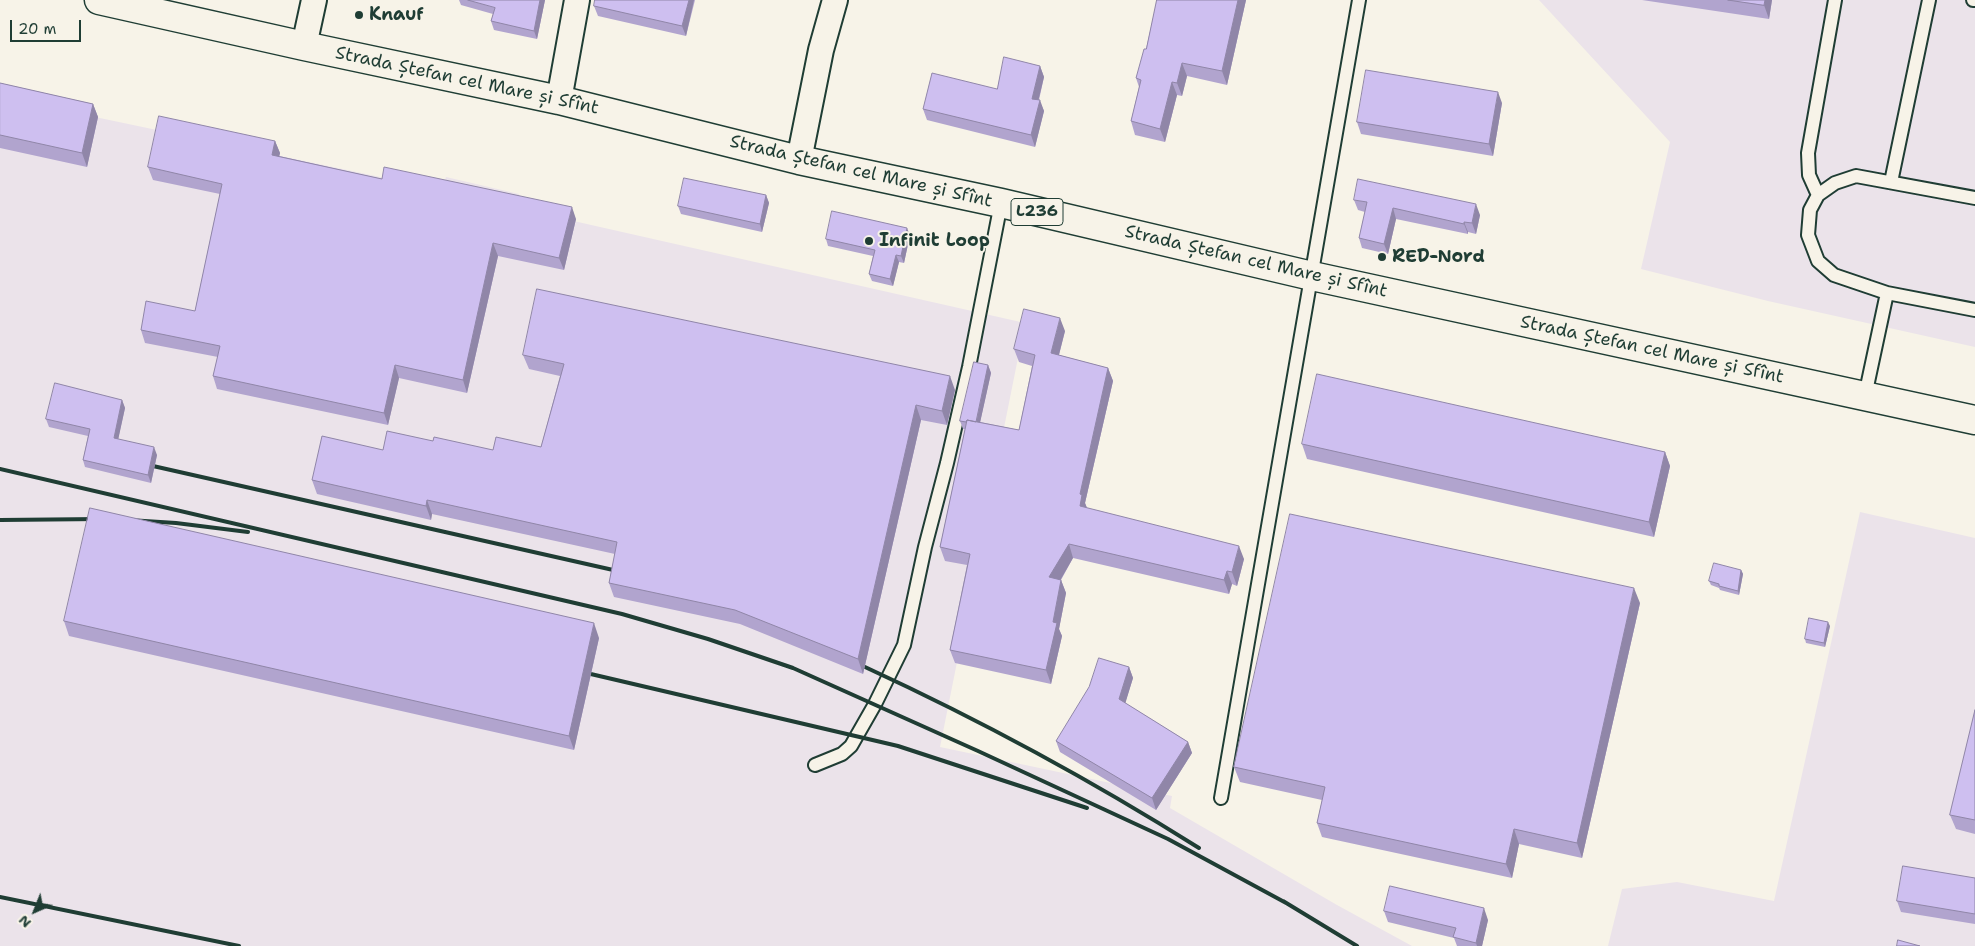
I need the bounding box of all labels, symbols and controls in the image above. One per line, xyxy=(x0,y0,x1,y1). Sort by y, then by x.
place label: Knauf xyxy=(369,4,424,26)
marker: Knauf xyxy=(353,9,365,21)
scale bar xyxy=(12,10,84,42)
text: 20 m xyxy=(18,19,57,39)
street label: Strada Ștefan cel Mare și Sfînt xyxy=(333,43,601,119)
street label: Strada Ștefan cel Mare și Sfînt xyxy=(728,131,994,213)
road number: L236 xyxy=(1011,198,1063,226)
street label: Strada Ștefan cel Mare și Sfînt xyxy=(1123,221,1389,303)
place label: Infinit Loop xyxy=(879,230,990,252)
marker: Infinit Loop xyxy=(863,235,875,247)
place label: RED-Nord xyxy=(1392,246,1485,268)
marker: RED-Nord xyxy=(1376,251,1388,263)
street label: Strada Ștefan cel Mare și Sfînt xyxy=(1518,312,1786,388)
north arrow xyxy=(10,886,60,936)
text: N xyxy=(14,911,35,932)

